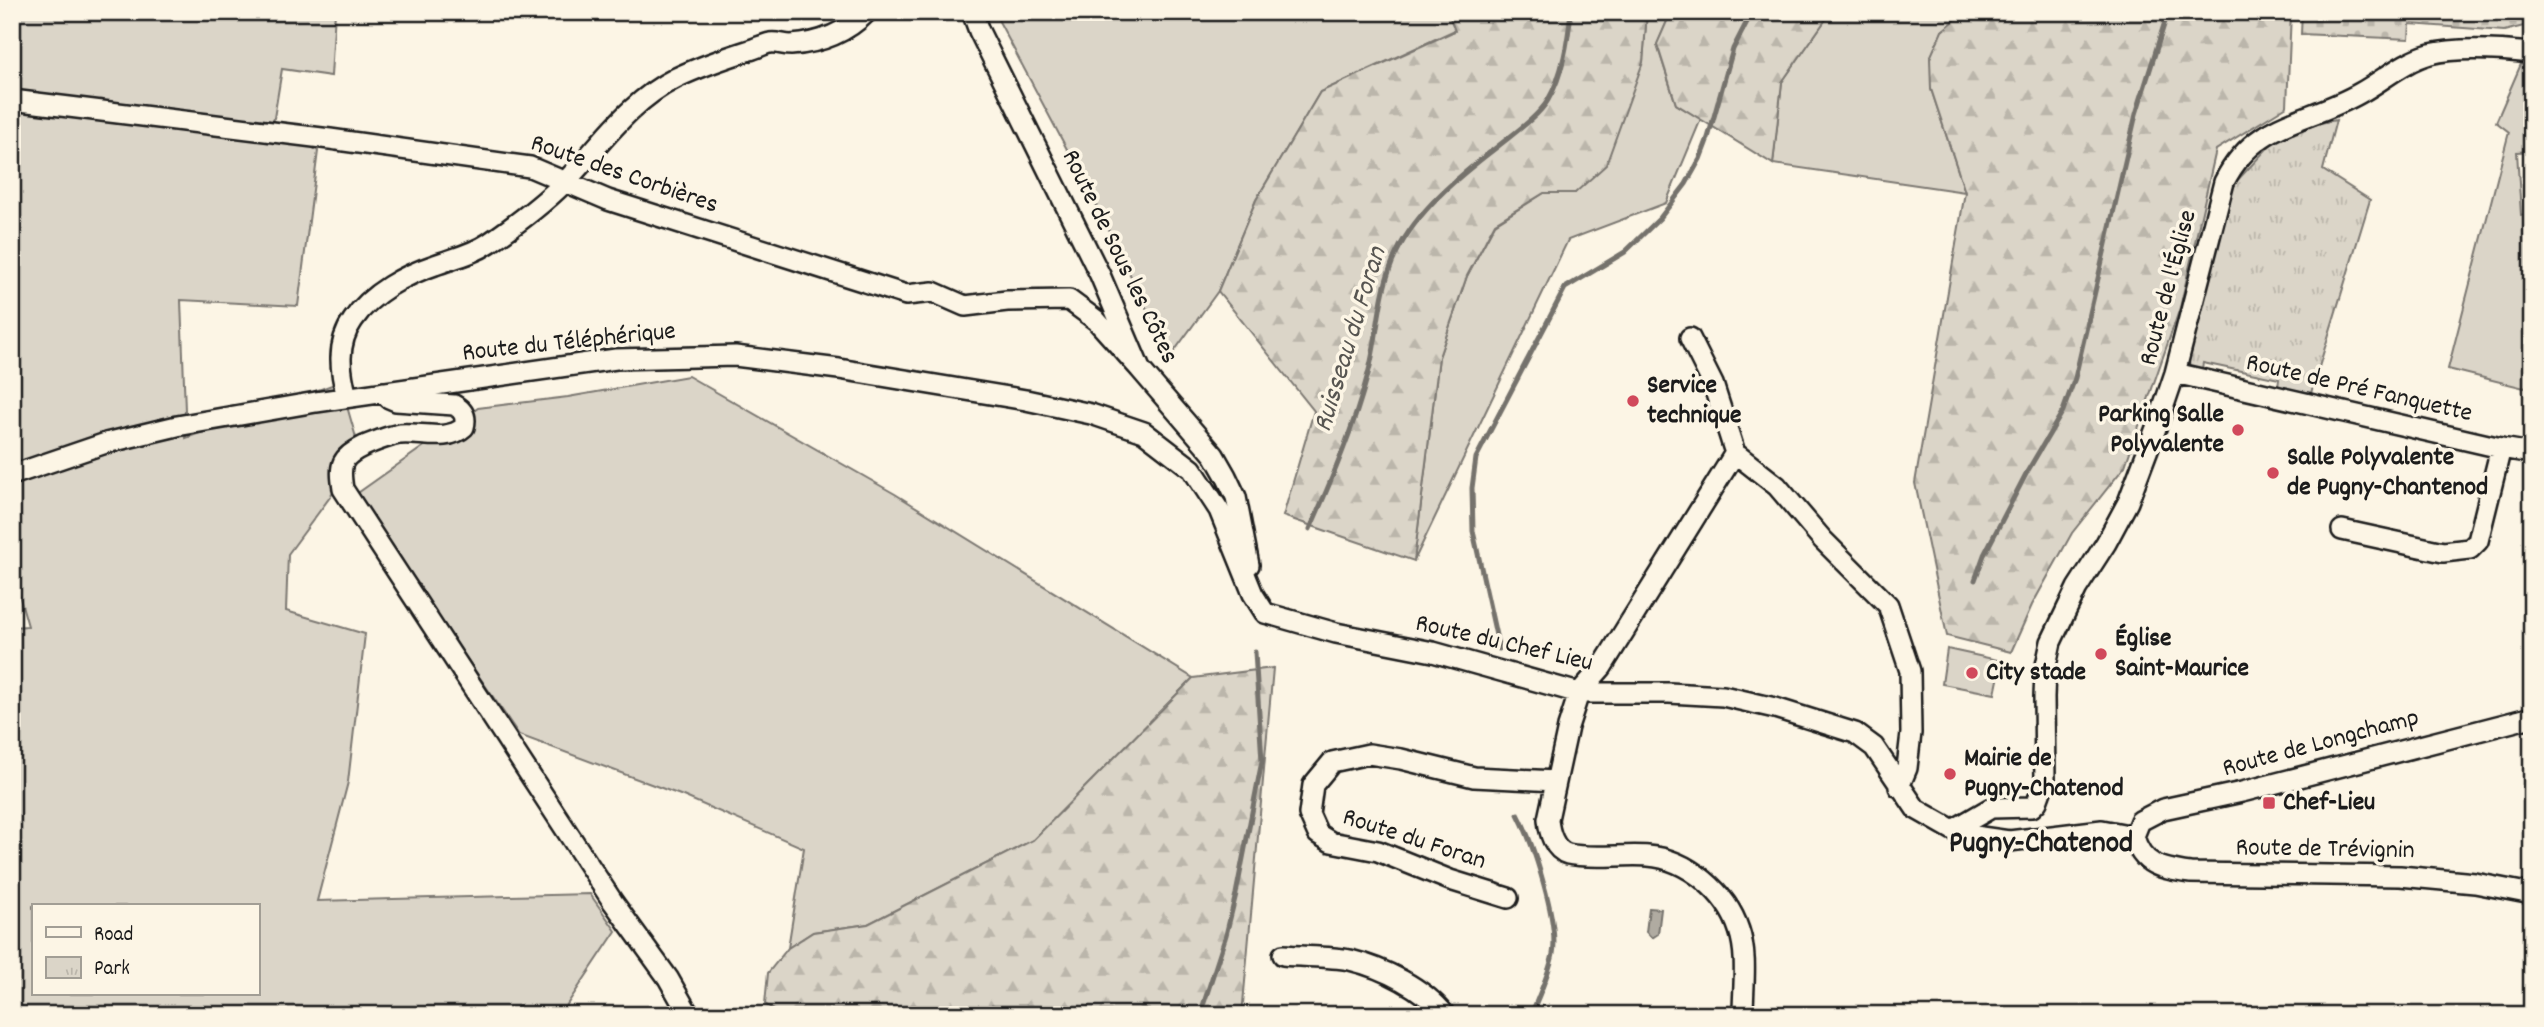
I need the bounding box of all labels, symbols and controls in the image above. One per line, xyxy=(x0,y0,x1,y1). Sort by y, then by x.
street label: Route des Corbières xyxy=(525,126,723,224)
street label: Route de Sous les Côtes xyxy=(1051,144,1187,370)
street label: Route de l'Église xyxy=(2130,206,2208,370)
water label: Ruisseau du Foran xyxy=(1305,242,1399,437)
street label: Route du Téléphérique xyxy=(460,313,678,373)
street label: Route de Pré Fanquette xyxy=(2242,345,2476,433)
place label: Service technique xyxy=(1647,368,1741,435)
marker: Service technique xyxy=(1625,393,1641,409)
place label: Parking Salle Polyvalente xyxy=(2098,397,2224,464)
marker: Parking Salle Polyvalente xyxy=(2230,422,2246,438)
place label: Salle Polyvalente de Pugny-Chantenod xyxy=(2287,440,2488,507)
marker: Salle Polyvalente de Pugny-Chantenod xyxy=(2265,465,2281,481)
street label: Route du Chef Lieu xyxy=(1412,606,1596,682)
place label: Église Saint-Maurice xyxy=(2115,621,2249,688)
marker: Église Saint-Maurice xyxy=(2093,646,2109,662)
place label: City stade xyxy=(1986,655,2086,692)
marker: City stade xyxy=(1964,665,1980,681)
street label: Route de Longchamp xyxy=(2219,700,2423,788)
place label: Mairie de Pugny-Chatenod xyxy=(1964,741,2124,808)
marker: Mairie de Pugny-Chatenod xyxy=(1942,766,1958,782)
place label: Chef-Lieu xyxy=(2283,785,2375,822)
marker: Chef-Lieu xyxy=(2261,795,2277,811)
street label: Route du Foran xyxy=(1338,799,1490,881)
district label: Pugny-Chatenod xyxy=(1949,824,2133,867)
street label: Route de Trévignin xyxy=(2235,830,2415,870)
legend xyxy=(32,904,259,996)
text: Road xyxy=(94,921,133,951)
text: Park xyxy=(94,955,130,985)

